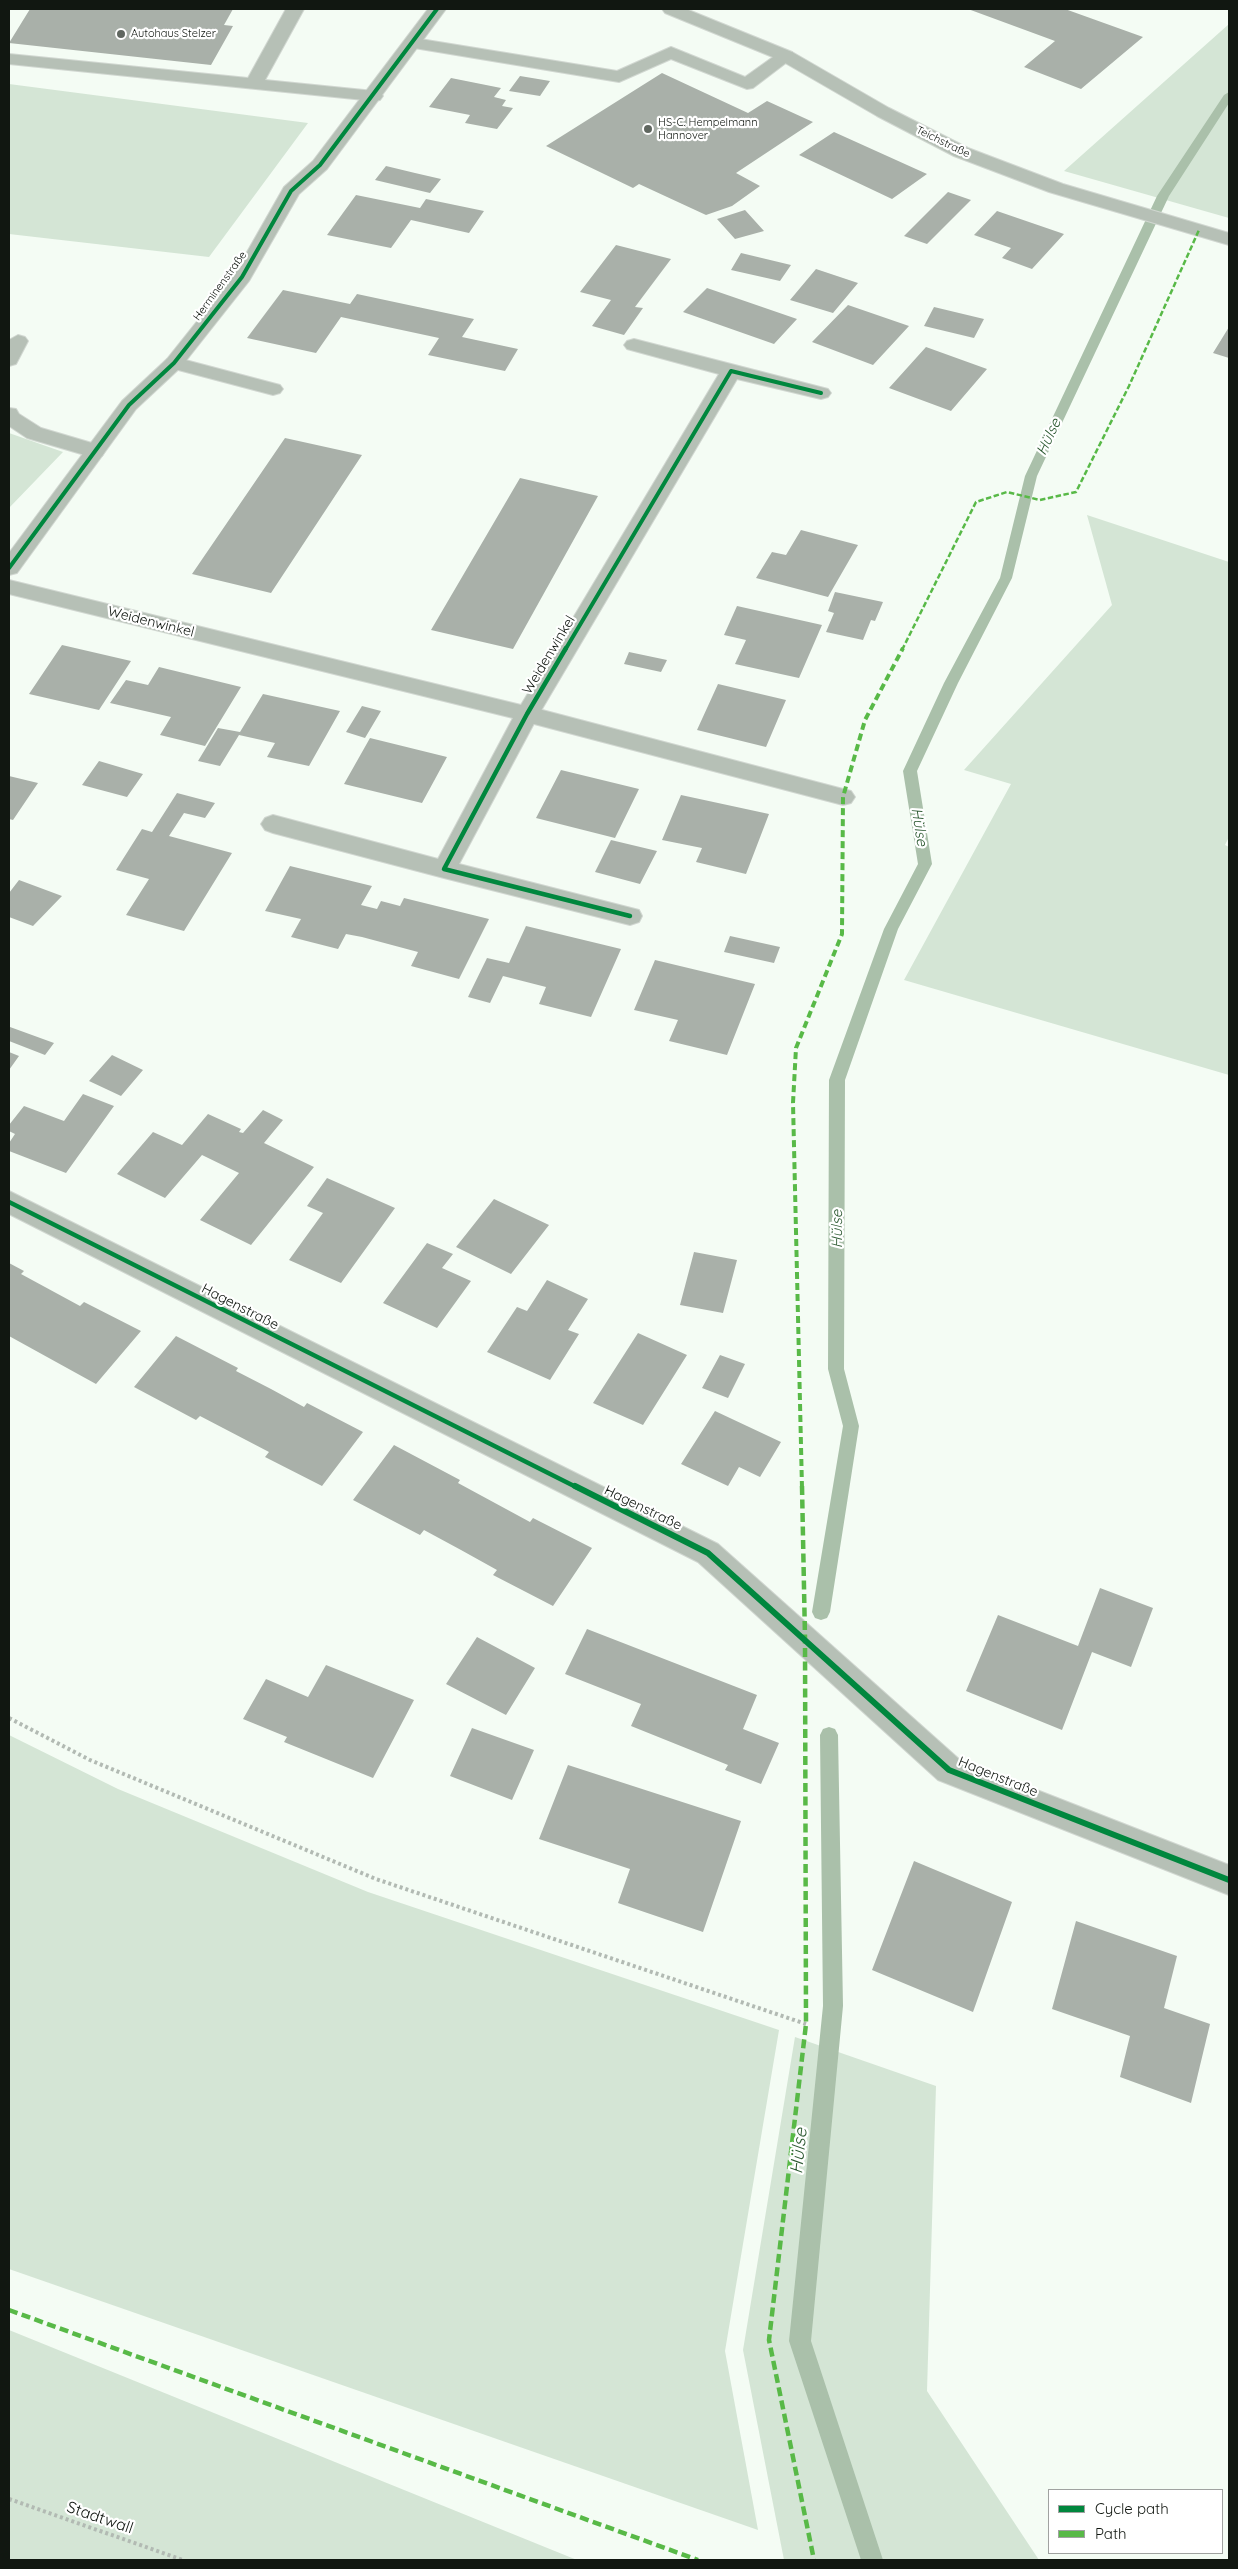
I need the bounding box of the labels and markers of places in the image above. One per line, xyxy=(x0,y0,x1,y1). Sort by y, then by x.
place label: Autohaus Stelzer xyxy=(131,27,216,41)
marker: Autohaus Stelzer xyxy=(115,28,127,40)
place label: HS-C. Hempelmann Hannover xyxy=(658,116,758,142)
marker: HS-C. Hempelmann Hannover xyxy=(642,123,654,135)

